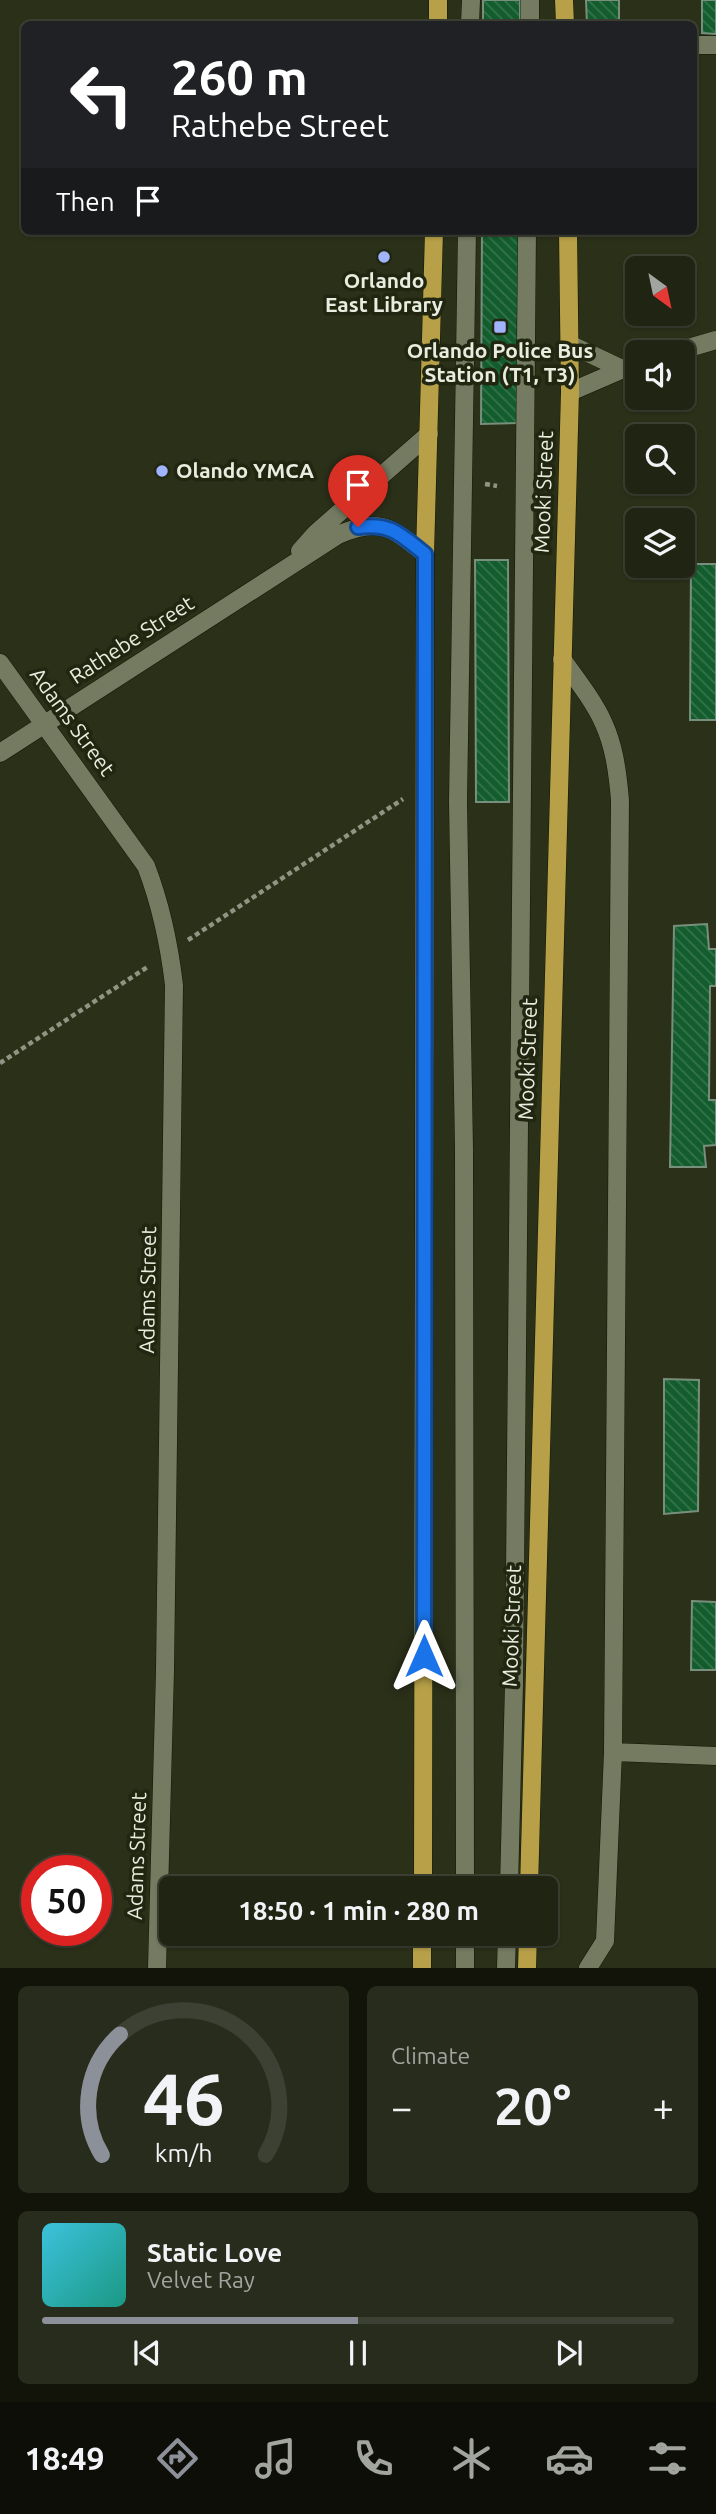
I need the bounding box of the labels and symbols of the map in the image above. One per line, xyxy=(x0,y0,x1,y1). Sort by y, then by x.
marker: Orlando East Library xyxy=(376,249,392,265)
north arrow xyxy=(625,256,695,326)
place label: Orlando East Library xyxy=(325,268,443,316)
marker: Orlando Police Bus Station (T1, T3) xyxy=(492,319,508,335)
place label: Orlando Police Bus Station (T1, T3) xyxy=(407,338,593,386)
street label: Mooki Street xyxy=(529,431,557,553)
pin xyxy=(328,455,388,527)
place label: Olando YMCA xyxy=(176,458,314,482)
marker: Olando YMCA xyxy=(154,463,170,479)
street label: Rathebe Street xyxy=(65,590,198,688)
street label: Adams Street xyxy=(26,663,120,780)
street label: Mooki Street xyxy=(513,998,541,1120)
street label: Adams Street xyxy=(134,1226,160,1354)
street label: Mooki Street xyxy=(497,1565,525,1687)
position arrow xyxy=(387,1619,461,1693)
street label: Adams Street xyxy=(122,1792,150,1920)
speed limit sign: 50 xyxy=(21,1855,112,1946)

